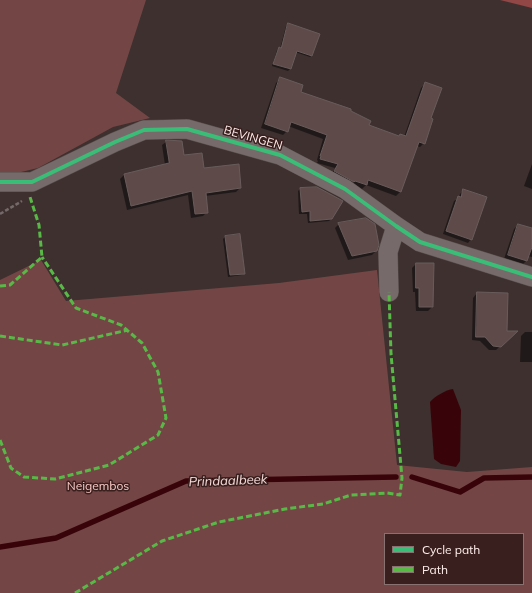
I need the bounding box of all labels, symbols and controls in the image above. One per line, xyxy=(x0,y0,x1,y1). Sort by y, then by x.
street label: BEVINGEN xyxy=(222,123,284,153)
water label: Prindaalbeek xyxy=(188,472,268,490)
park label: Neigembos xyxy=(67,479,129,493)
legend xyxy=(384,533,524,585)
text: Cycle path xyxy=(422,542,480,557)
text: Path xyxy=(422,562,448,577)

